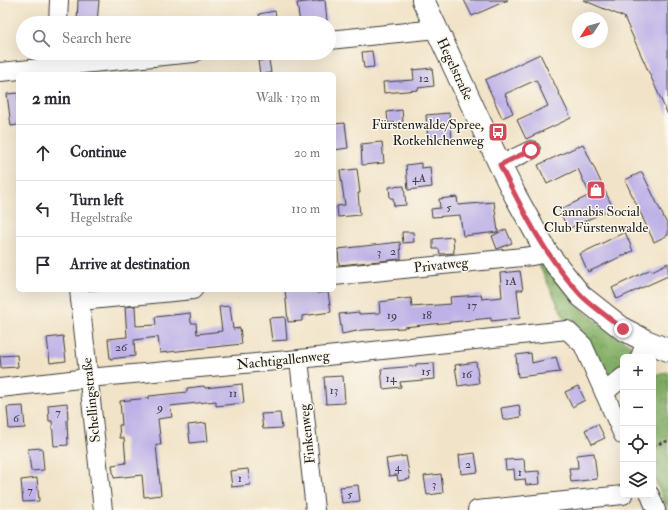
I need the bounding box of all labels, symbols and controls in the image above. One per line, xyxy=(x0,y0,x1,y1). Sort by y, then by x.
north arrow xyxy=(572,12,608,48)
search box xyxy=(16,16,336,60)
icon: search xyxy=(30,27,52,49)
text: Search here xyxy=(62,29,131,48)
street label: Hegelstraße xyxy=(433,35,477,103)
house number: 12 xyxy=(419,71,429,86)
text: 2 min xyxy=(32,88,71,109)
text: Walk · 130 m xyxy=(256,90,320,106)
place label: Fürstenwalde/Spree, Rotkehlchenweg xyxy=(372,116,485,149)
bus stop icon: Fürstenwalde/Spree, Rotkehlchenweg xyxy=(487,121,509,143)
route start xyxy=(522,141,540,159)
icon: ahead xyxy=(32,142,54,164)
text: Continue xyxy=(70,143,126,162)
text: 20 m xyxy=(294,145,320,161)
house number: 4A xyxy=(412,171,426,186)
shop icon: Cannabis Social Club Fürstenwalde xyxy=(585,179,607,201)
text: Turn left xyxy=(70,191,124,210)
icon: left xyxy=(32,198,54,220)
house number: 5 xyxy=(446,200,452,215)
text: 110 m xyxy=(291,201,320,217)
place label: Cannabis Social Club Fürstenwalde xyxy=(544,203,648,236)
text: Hegelstraße xyxy=(70,210,132,226)
house number: 2 xyxy=(390,244,396,259)
house number: 3 xyxy=(377,245,381,260)
icon: arrive xyxy=(32,254,54,276)
street label: Privatweg xyxy=(413,254,470,276)
text: Arrive at destination xyxy=(70,255,190,274)
house number: 1A xyxy=(505,274,517,289)
house number: 17 xyxy=(467,298,477,313)
house number: 19 xyxy=(387,308,397,323)
house number: 18 xyxy=(422,308,432,323)
route end xyxy=(614,320,632,338)
house number: 26 xyxy=(115,340,128,355)
street label: Nachtigallenweg xyxy=(236,347,331,373)
map controls xyxy=(620,354,656,498)
button: + xyxy=(620,354,656,390)
street label: Schellingstraße xyxy=(78,357,104,443)
house number: 15 xyxy=(421,364,431,379)
house number: 16 xyxy=(462,367,473,382)
house number: 14 xyxy=(386,371,397,386)
house number: 13 xyxy=(330,383,338,398)
house number: 11 xyxy=(229,386,237,401)
button: − xyxy=(620,390,656,426)
house number: 9 xyxy=(156,400,163,415)
street label: Finkenweg xyxy=(295,402,319,465)
house number: 7 xyxy=(55,405,61,420)
house number: 6 xyxy=(13,411,20,426)
button: locate xyxy=(620,426,656,462)
house number: 2 xyxy=(465,457,471,472)
house number: 4 xyxy=(395,460,402,475)
button: layers xyxy=(620,462,656,498)
house number: 1 xyxy=(518,465,522,480)
house number: 1 xyxy=(238,471,242,486)
house number: 3 xyxy=(432,477,436,492)
house number: 7 xyxy=(27,483,33,498)
house number: 5 xyxy=(347,487,353,502)

